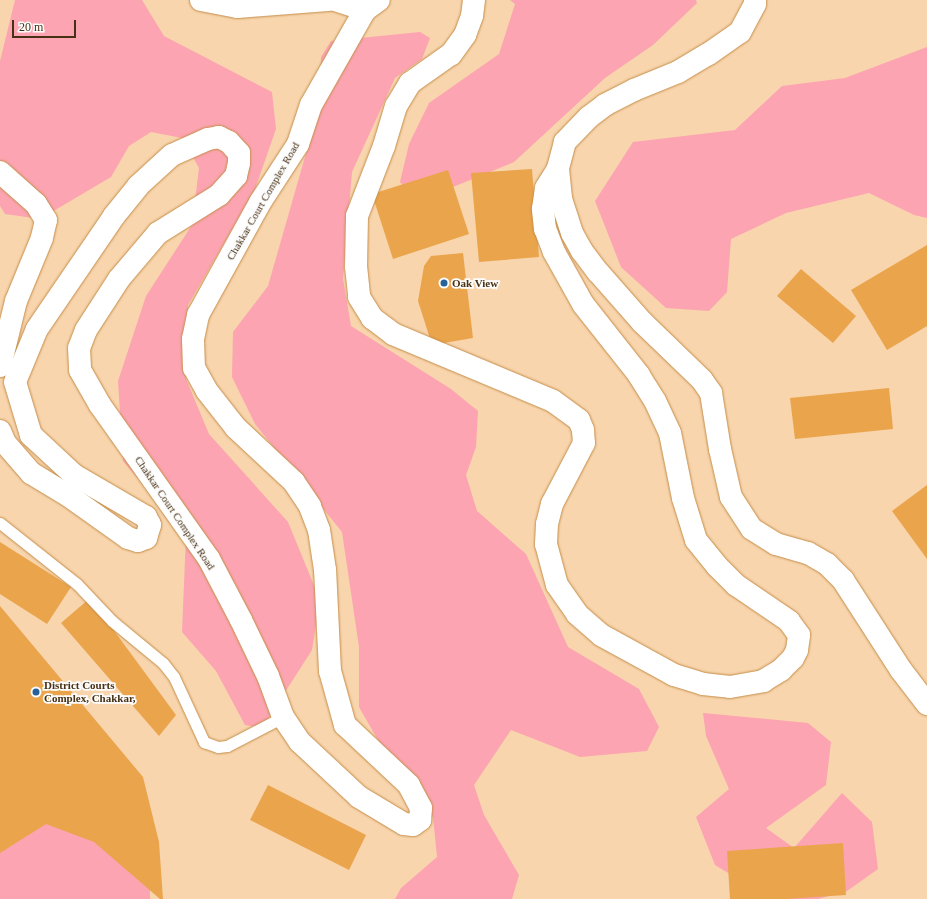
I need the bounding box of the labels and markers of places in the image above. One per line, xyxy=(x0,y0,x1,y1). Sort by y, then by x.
place label: Oak View xyxy=(452,276,498,290)
marker: Oak View xyxy=(439,278,449,288)
place label: District Courts Complex, Chakkar, xyxy=(44,679,136,705)
marker: District Courts Complex, Chakkar, xyxy=(31,687,41,697)

